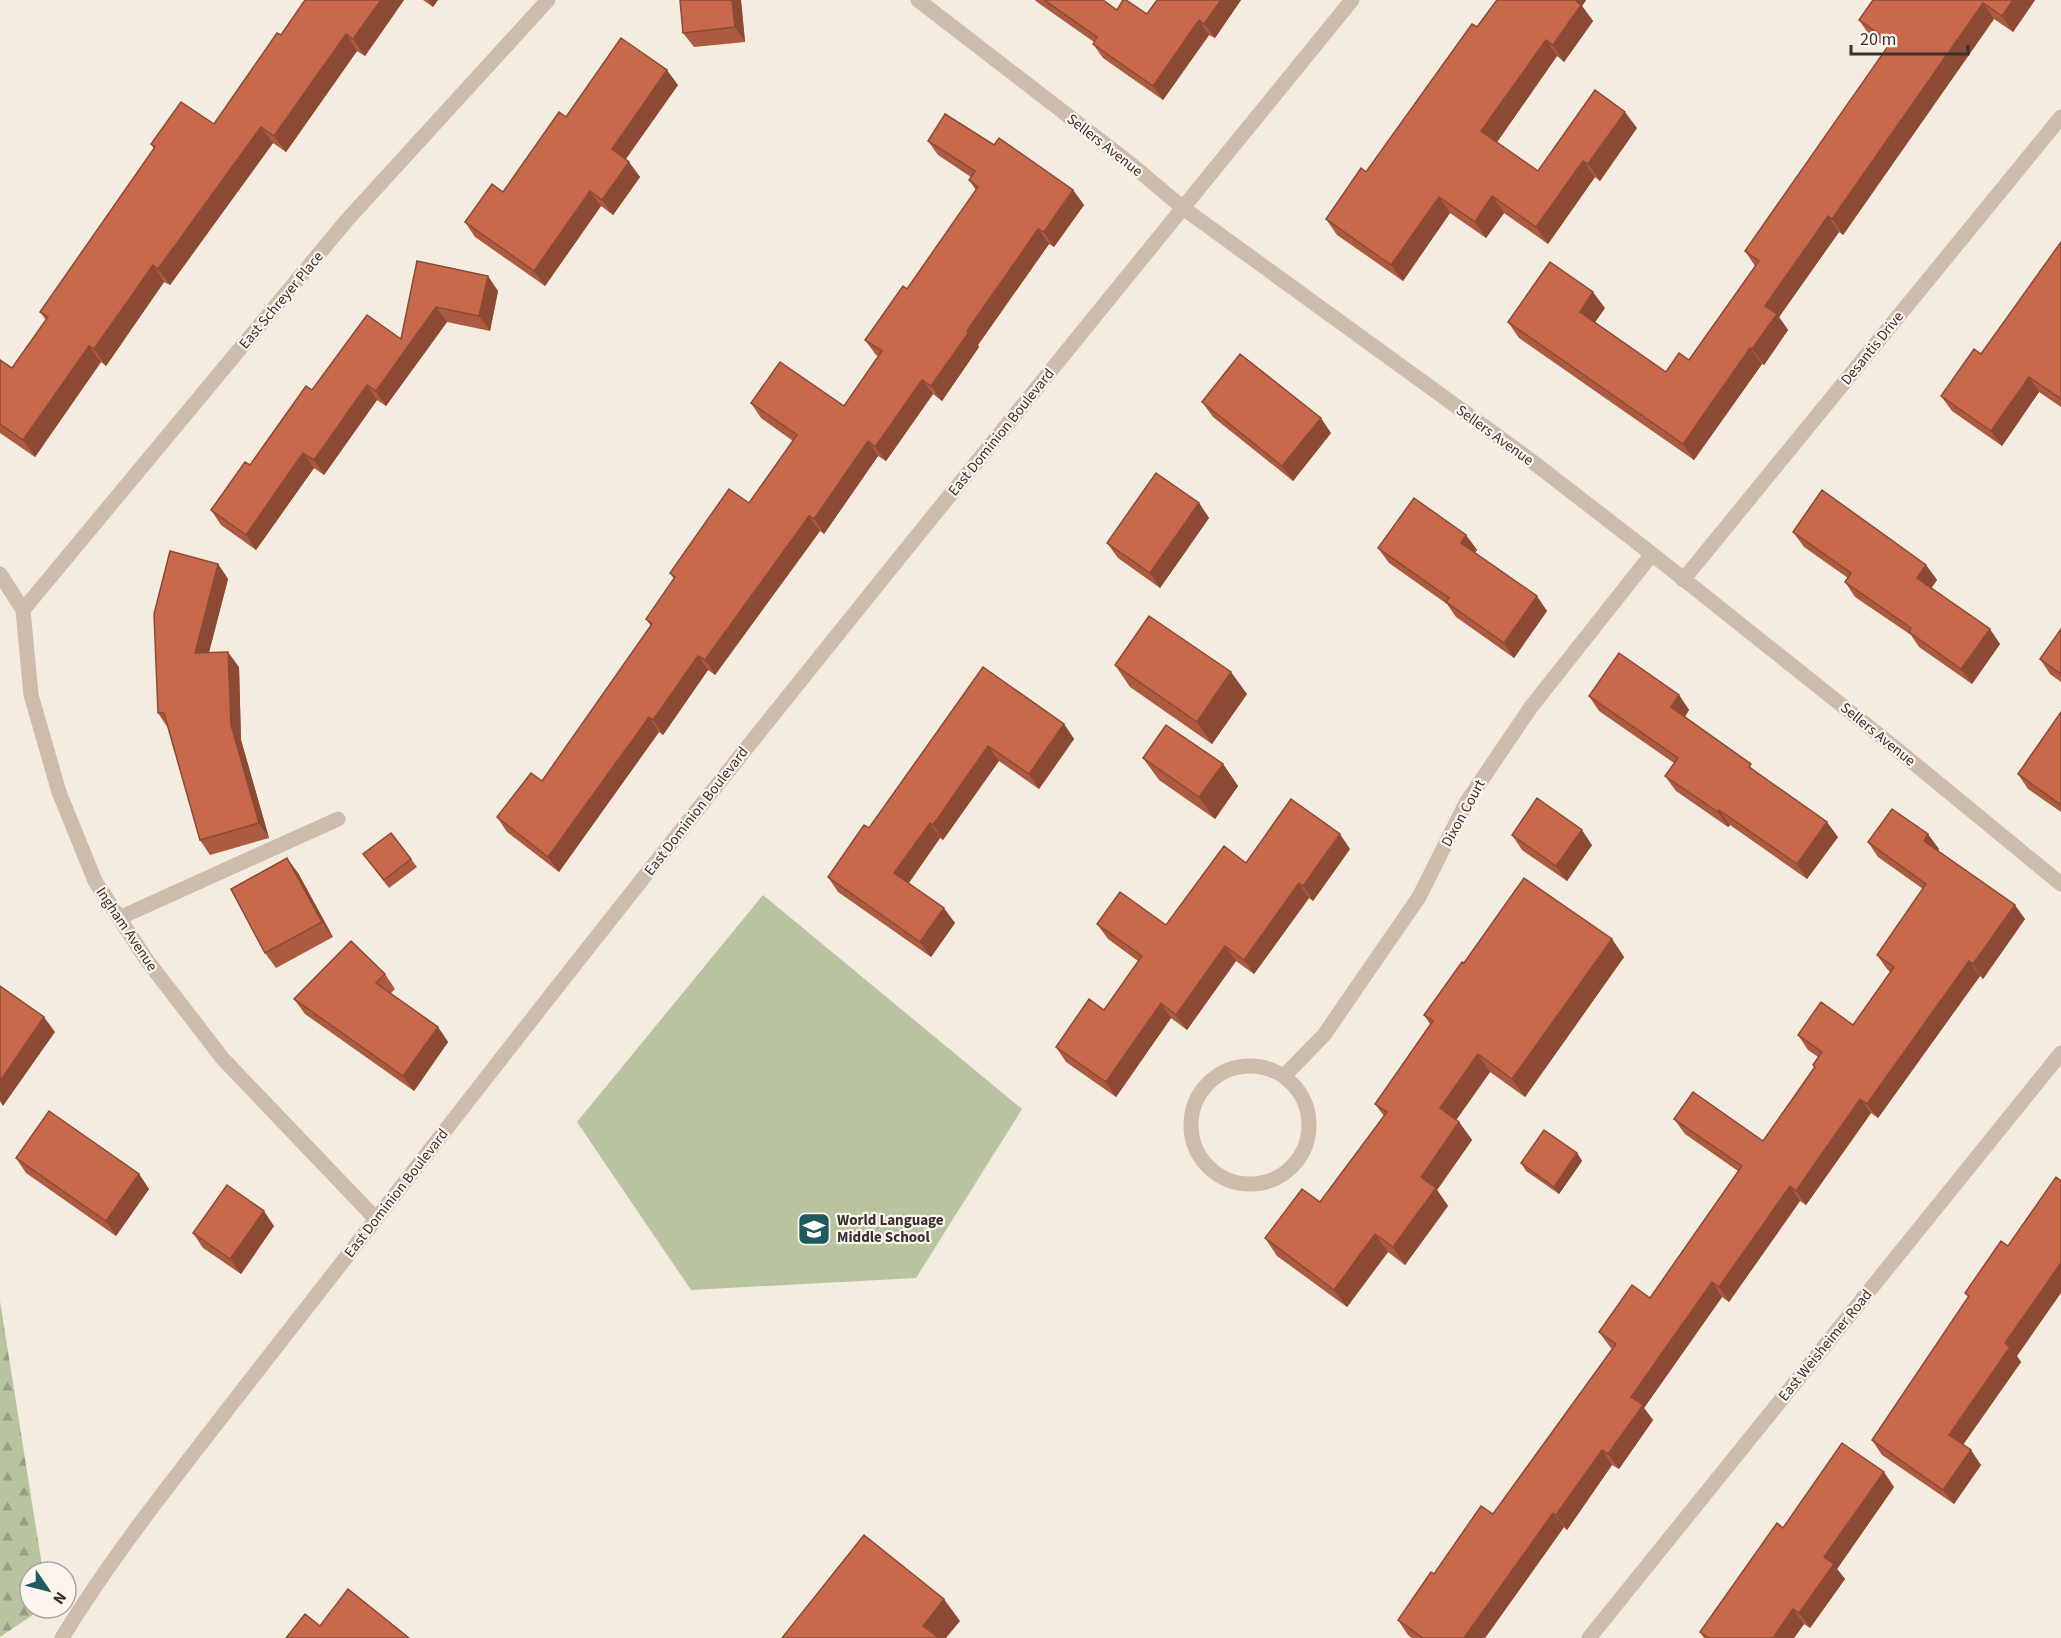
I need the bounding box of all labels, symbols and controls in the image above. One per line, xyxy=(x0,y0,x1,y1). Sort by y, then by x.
scale bar xyxy=(1851,18,1968,56)
text: 20 m xyxy=(1860,27,1896,52)
street label: Sellers Avenue xyxy=(1062,109,1147,182)
street label: East Schreyer Place xyxy=(234,247,328,354)
street label: Desantis Drive xyxy=(1836,307,1909,390)
street label: East Dominion Boulevard xyxy=(943,364,1059,500)
street label: Sellers Avenue xyxy=(1452,400,1538,471)
street label: Sellers Avenue xyxy=(1836,698,1920,771)
street label: East Dominion Boulevard xyxy=(639,742,753,880)
street label: Dixon Court xyxy=(1436,776,1491,851)
street label: Ingham Avenue xyxy=(91,883,162,975)
street label: East Dominion Boulevard xyxy=(339,1124,453,1262)
place label: World Language Middle School xyxy=(837,1210,944,1248)
school or university icon: World Language Middle School xyxy=(796,1211,832,1247)
street label: East Weisheimer Road xyxy=(1774,1285,1877,1406)
north arrow xyxy=(18,1560,78,1620)
text: N xyxy=(47,1587,72,1609)

